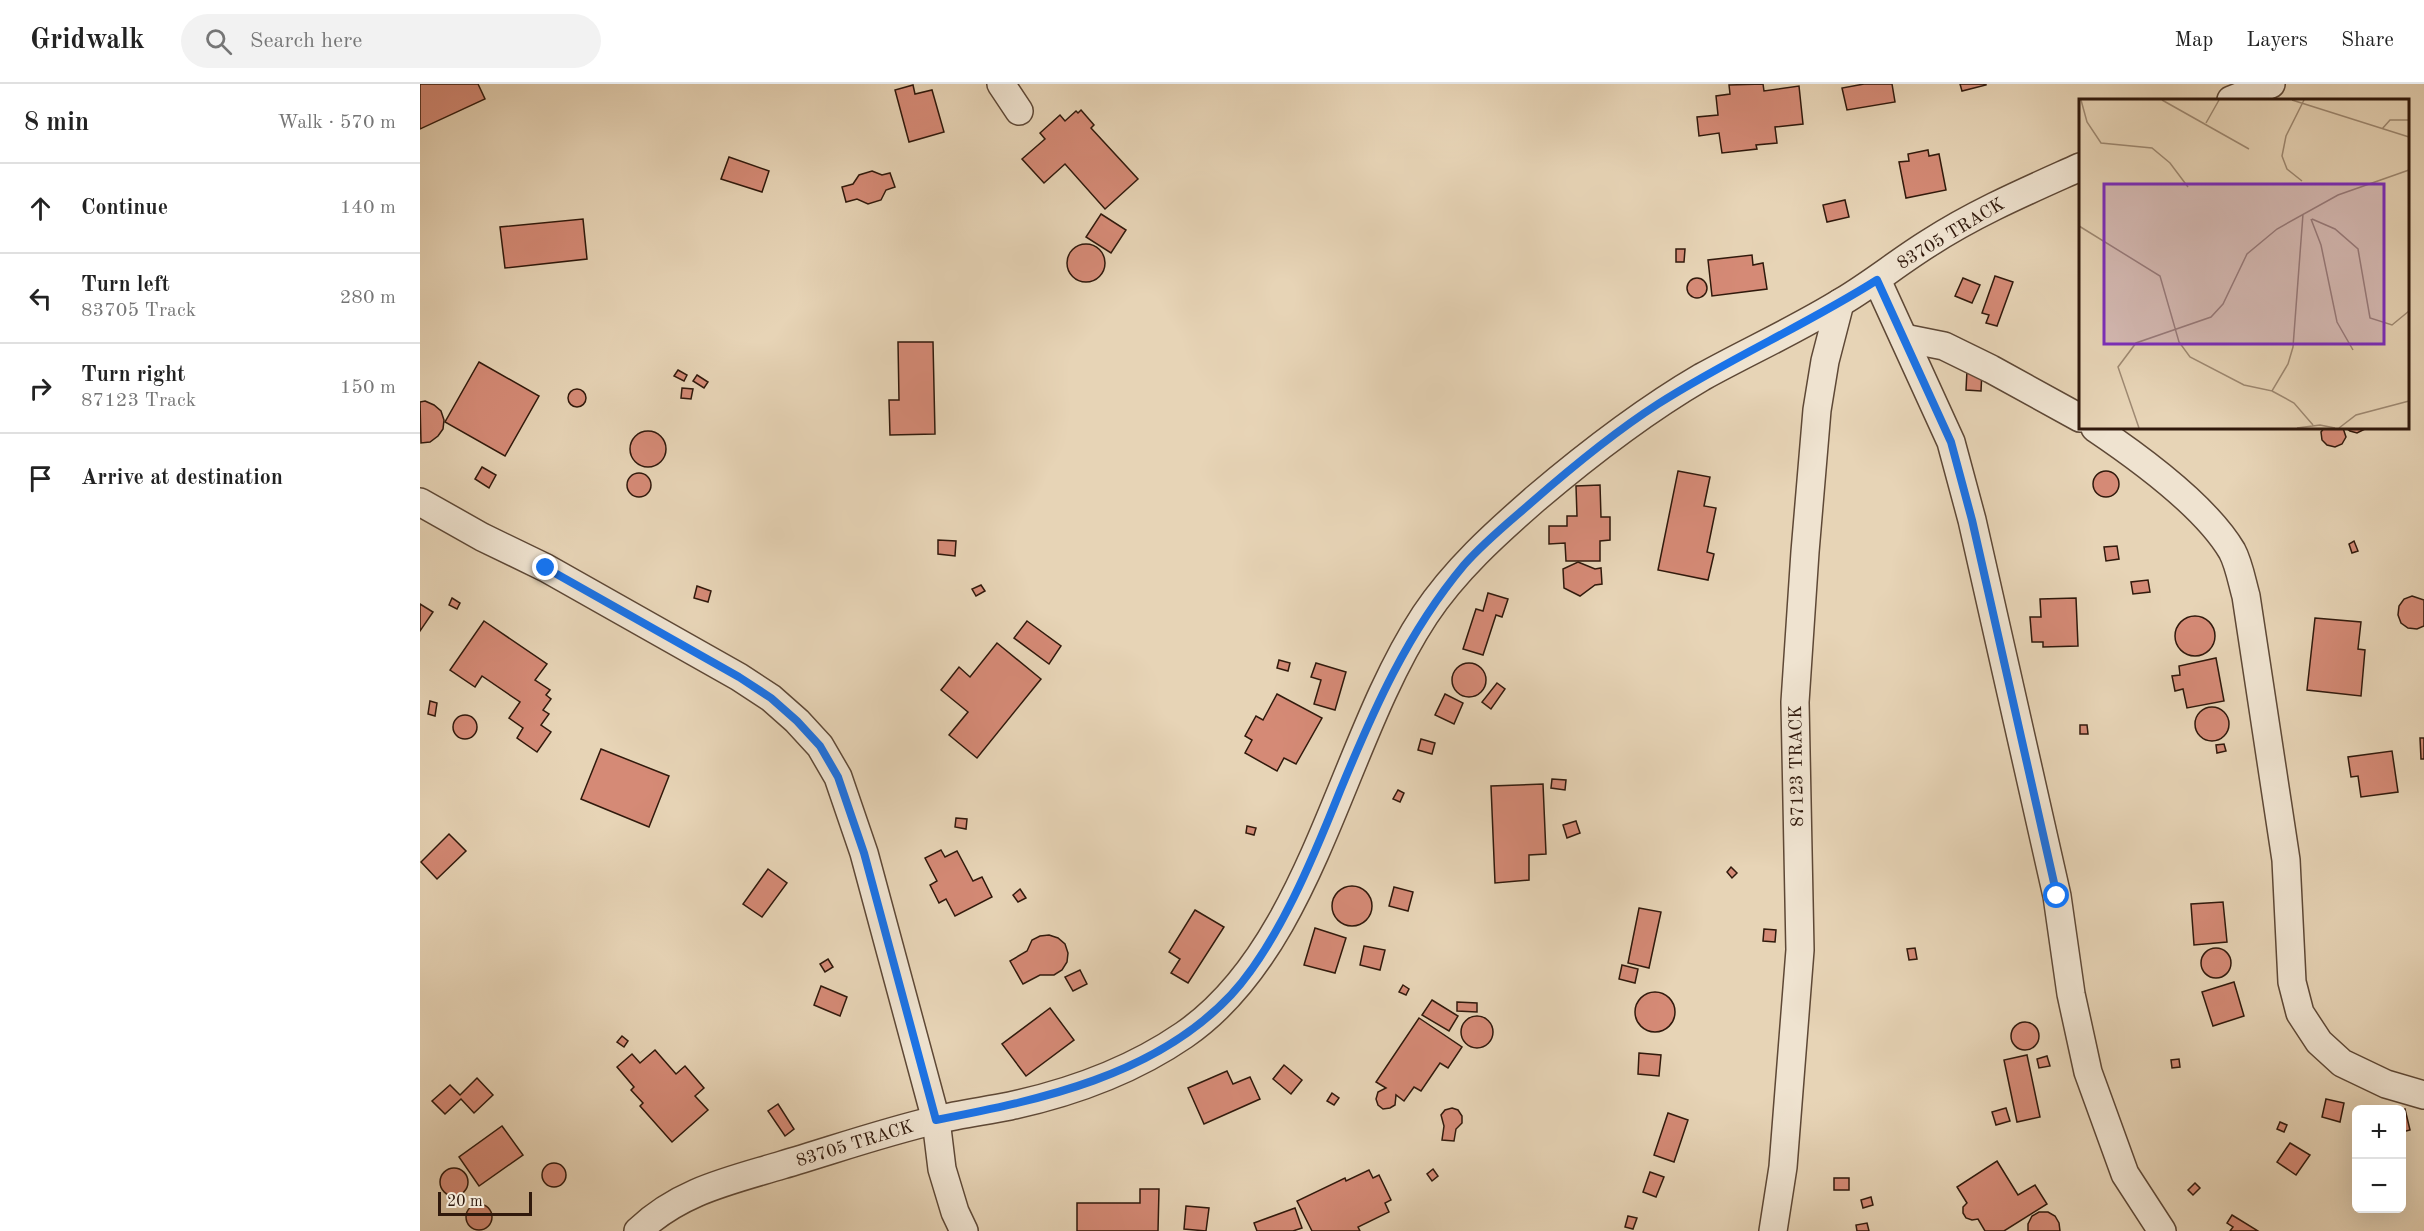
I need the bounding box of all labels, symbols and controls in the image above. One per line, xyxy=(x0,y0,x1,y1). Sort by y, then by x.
search box xyxy=(181,14,601,68)
icon: search xyxy=(202,25,235,58)
text: Gridwalk xyxy=(30,27,145,55)
text: Search here xyxy=(250,30,362,52)
text: Map xyxy=(2174,30,2213,51)
text: Layers xyxy=(2246,30,2308,51)
text: Share xyxy=(2341,30,2394,51)
inset map xyxy=(2079,99,2409,429)
text: 8 min xyxy=(24,110,89,136)
text: Walk · 570 m xyxy=(277,113,396,133)
icon: ahead xyxy=(24,192,57,225)
street label: 83705 TRACK xyxy=(1894,195,2008,273)
text: Continue xyxy=(81,197,168,219)
text: 140 m xyxy=(340,198,396,218)
text: Turn left xyxy=(81,274,170,296)
icon: left xyxy=(24,282,57,315)
text: 280 m xyxy=(340,288,396,308)
text: 83705 Track xyxy=(81,301,196,321)
text: Turn right xyxy=(81,364,185,386)
icon: right xyxy=(24,372,57,405)
text: 150 m xyxy=(340,378,396,398)
text: 87123 Track xyxy=(81,391,196,411)
icon: arrive xyxy=(24,462,57,495)
text: Arrive at destination xyxy=(81,467,283,489)
route end xyxy=(532,554,558,580)
street label: 87123 TRACK xyxy=(1787,705,1807,827)
route start xyxy=(2043,882,2069,908)
map controls xyxy=(2352,1105,2406,1213)
button: + xyxy=(2352,1105,2406,1159)
street label: 83705 TRACK xyxy=(794,1118,916,1170)
button: − xyxy=(2352,1159,2406,1213)
scale bar xyxy=(438,1189,532,1216)
text: 20 m xyxy=(447,1194,483,1210)

